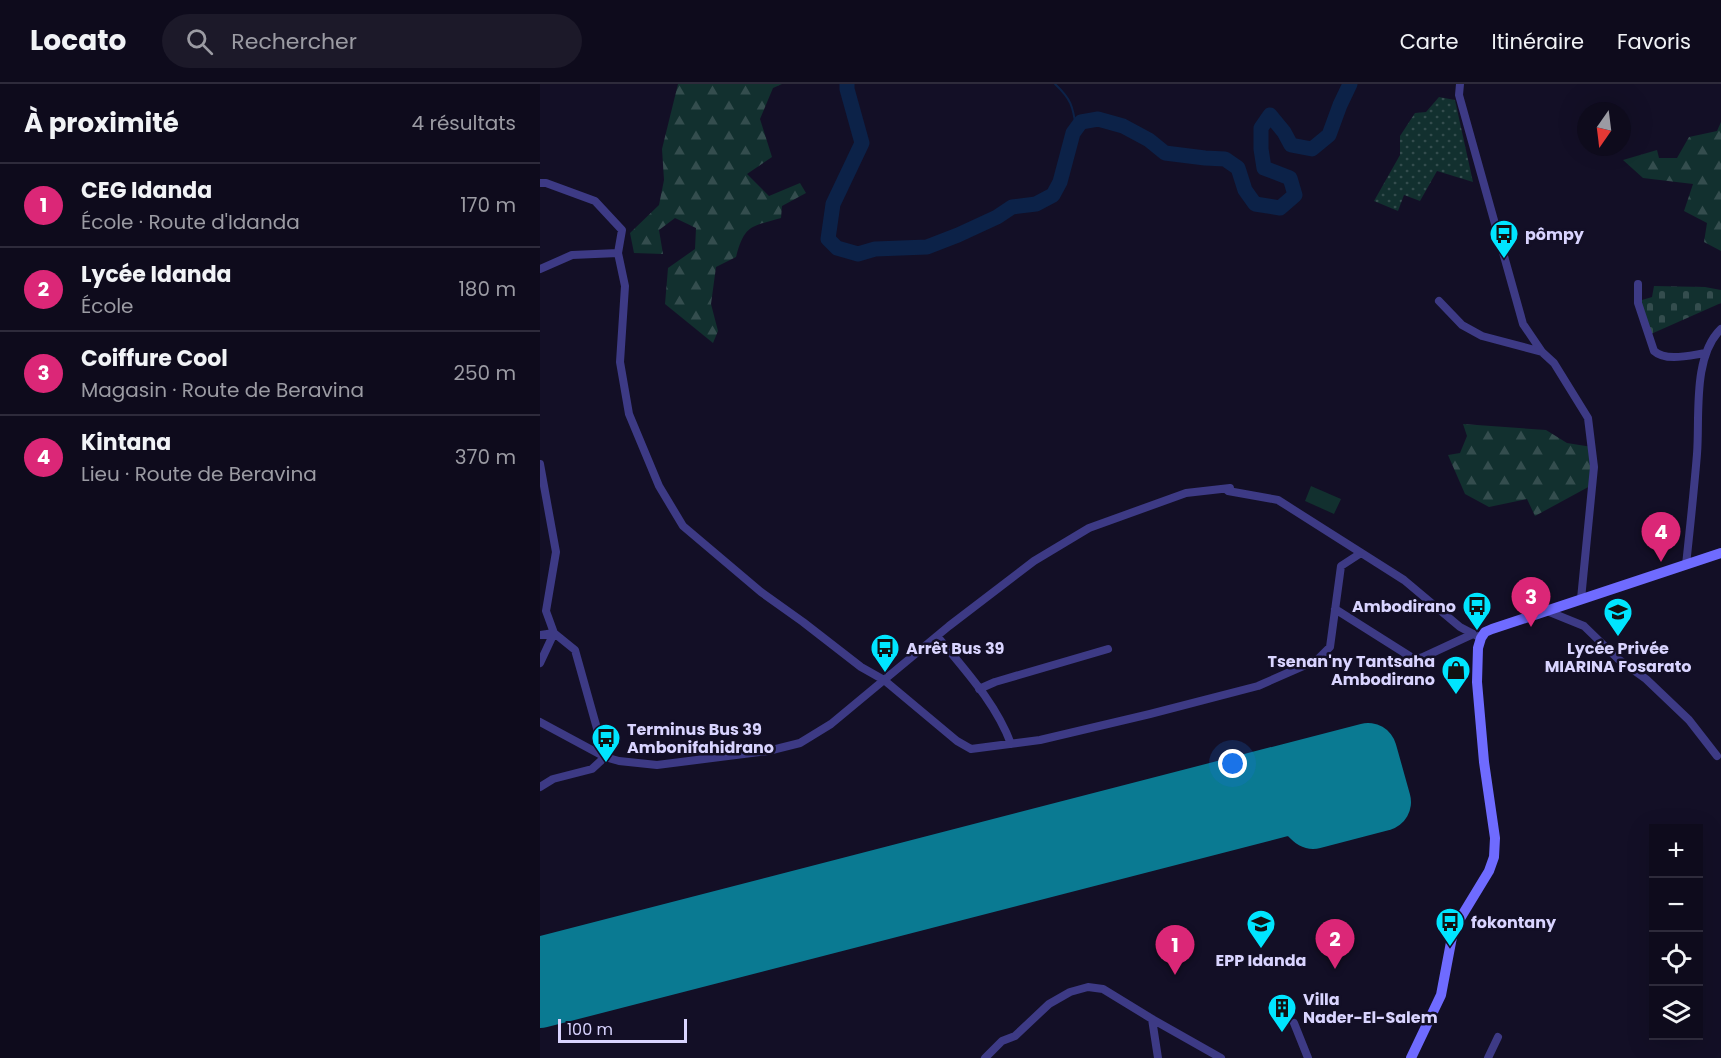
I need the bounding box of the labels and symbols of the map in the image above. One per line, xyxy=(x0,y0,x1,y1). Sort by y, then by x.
north arrow xyxy=(1577,102,1631,156)
bus stop icon: pômpy xyxy=(1488,218,1520,260)
place label: pômpy xyxy=(1525,223,1585,246)
pin: 4 xyxy=(1642,512,1680,562)
pin: 3 xyxy=(1512,578,1550,627)
bus stop icon: Ambodirano xyxy=(1461,590,1493,632)
place label: Ambodirano xyxy=(1352,595,1456,618)
school or university icon: Lycée Privée MIARINA Fosarato xyxy=(1602,596,1634,638)
bus stop icon: Arrêt Bus 39 xyxy=(869,632,901,674)
place label: Arrêt Bus 39 xyxy=(906,637,1005,660)
place label: Lycée Privée MIARINA Fosarato xyxy=(1545,637,1691,678)
place label: Tsenan'ny Tantsaha Ambodirano xyxy=(1267,650,1435,691)
shop icon: Tsenan'ny Tantsaha Ambodirano xyxy=(1440,654,1472,696)
place label: Terminus Bus 39 Ambonifahidrano xyxy=(627,718,774,759)
bus stop icon: Terminus Bus 39 Ambonifahidrano xyxy=(590,722,622,764)
your location xyxy=(1218,749,1247,778)
bus stop icon: fokontany xyxy=(1434,906,1466,948)
school or university icon: EPP Idanda xyxy=(1245,908,1277,950)
place label: fokontany xyxy=(1471,911,1557,934)
pin: 2 xyxy=(1316,920,1354,969)
pin: 1 xyxy=(1156,926,1194,975)
place label: EPP Idanda xyxy=(1216,949,1306,972)
place label: Villa Nader-El-Salem xyxy=(1303,988,1438,1029)
building icon: Villa Nader-El-Salem xyxy=(1266,992,1298,1034)
scale bar xyxy=(558,1016,687,1044)

